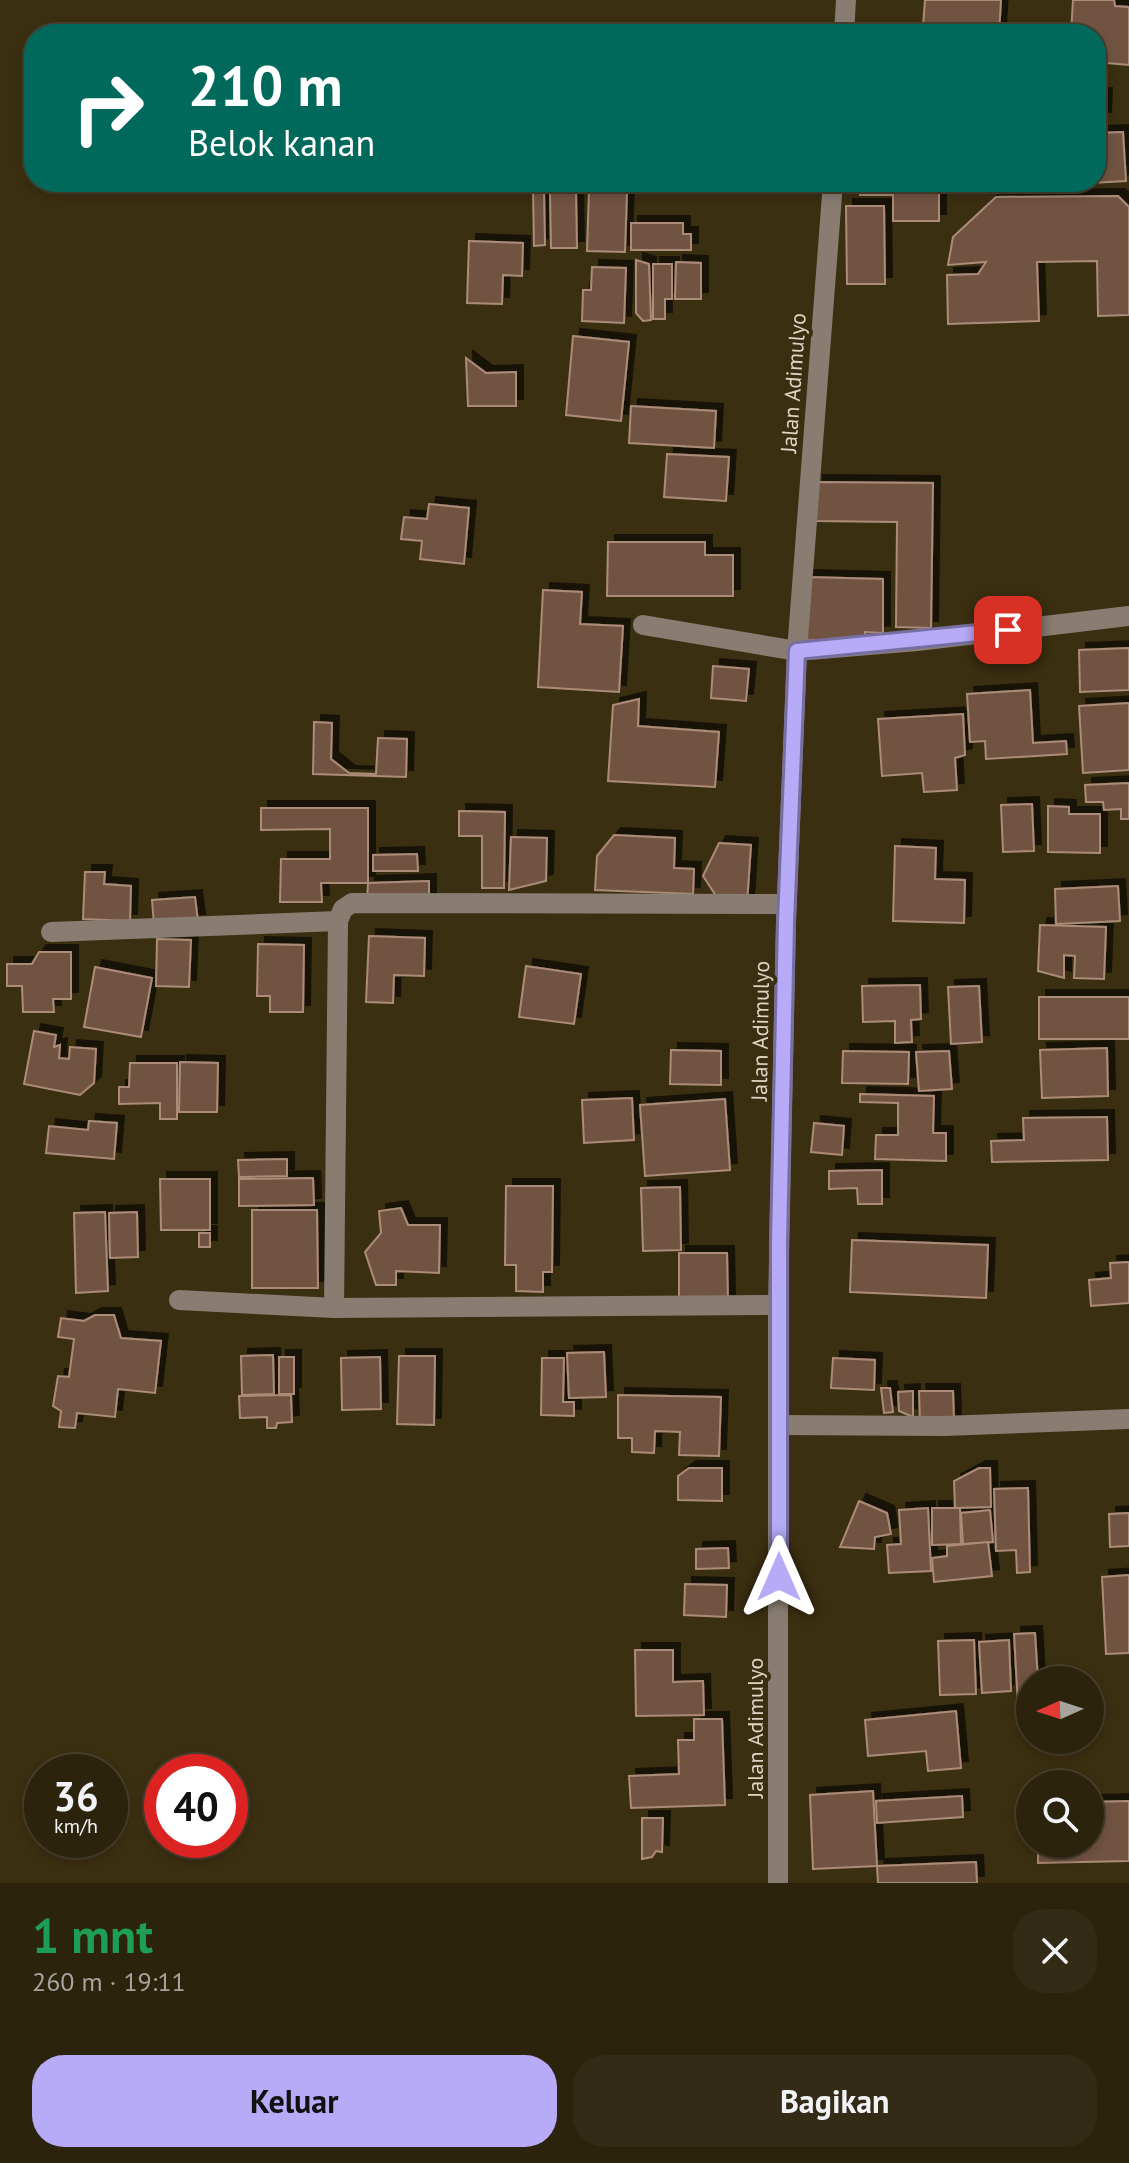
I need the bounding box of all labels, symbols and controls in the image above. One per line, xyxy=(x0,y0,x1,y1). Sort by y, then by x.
text: 210 m xyxy=(188,49,343,121)
icon: right xyxy=(56,56,160,160)
text: Belok kanan xyxy=(188,119,375,166)
street label: Jalan Adimulyo xyxy=(774,312,812,455)
pin xyxy=(974,596,1042,664)
icon: arrive xyxy=(986,608,1030,652)
street label: Jalan Adimulyo xyxy=(745,961,775,1102)
position arrow xyxy=(737,1535,821,1619)
street label: Jalan Adimulyo xyxy=(741,1658,769,1799)
north arrow xyxy=(1016,1666,1104,1754)
map controls xyxy=(1016,1666,1104,1858)
speed limit sign: 40 xyxy=(144,1754,248,1858)
text: 36 xyxy=(53,1770,99,1822)
button: search xyxy=(1016,1770,1104,1858)
text: km/h xyxy=(54,1813,98,1839)
text: 1 mnt xyxy=(32,1904,153,1966)
button: close xyxy=(1013,1909,1097,1993)
text: 260 m · 19:11 xyxy=(32,1965,186,1998)
button: Keluar xyxy=(32,2055,557,2147)
button: Bagikan xyxy=(573,2055,1097,2147)

